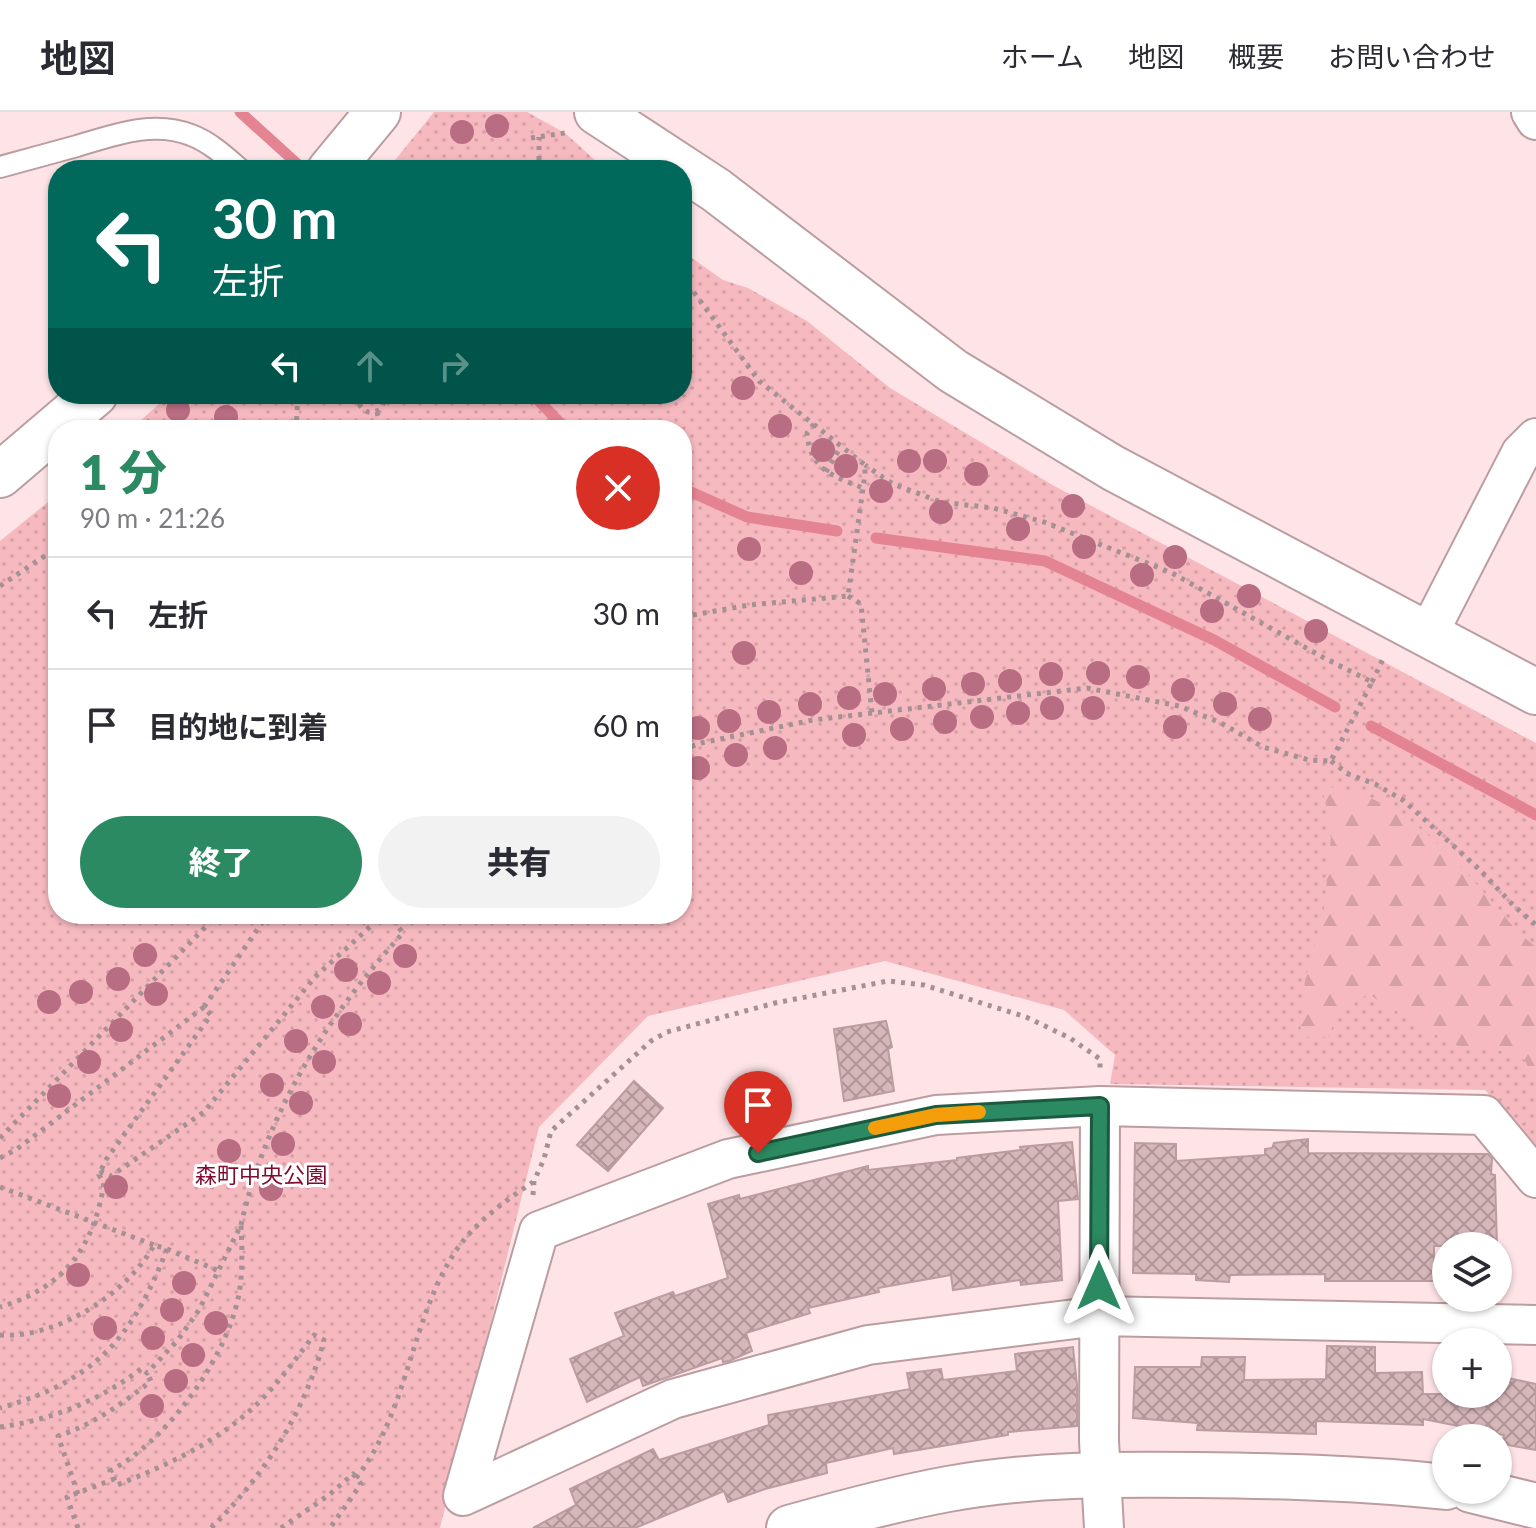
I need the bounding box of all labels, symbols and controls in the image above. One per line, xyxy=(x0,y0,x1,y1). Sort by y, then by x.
text: 地図 xyxy=(40,34,116,80)
text: ホーム xyxy=(1001,39,1084,73)
text: 地図 xyxy=(1128,39,1184,73)
text: 概要 xyxy=(1228,39,1284,73)
text: お問い合わせ xyxy=(1328,39,1496,73)
text: 30 m xyxy=(212,184,337,251)
icon: left xyxy=(80,192,184,296)
text: 左折 xyxy=(212,258,284,302)
icon: left xyxy=(264,344,308,388)
icon: ahead xyxy=(348,344,392,388)
icon: right xyxy=(432,344,476,388)
text: 1 分 xyxy=(80,443,167,500)
button: close xyxy=(576,446,660,530)
text: 90 m · 21:26 xyxy=(80,502,225,534)
icon: left xyxy=(80,591,124,635)
text: 30 m xyxy=(593,595,660,631)
text: 左折 xyxy=(148,596,208,632)
icon: arrive xyxy=(80,703,124,747)
text: 60 m xyxy=(593,707,660,743)
text: 目的地に到着 xyxy=(148,708,328,744)
button: 終了 xyxy=(80,816,362,908)
button: 共有 xyxy=(378,816,660,908)
pin xyxy=(724,1071,792,1153)
icon: arrive xyxy=(736,1083,780,1127)
park label: 森町中央公園 xyxy=(195,1161,327,1188)
map controls xyxy=(1432,1232,1512,1504)
button: layers xyxy=(1432,1232,1512,1312)
position arrow xyxy=(1057,1244,1141,1328)
button: + xyxy=(1432,1328,1512,1408)
button: − xyxy=(1432,1424,1512,1504)

